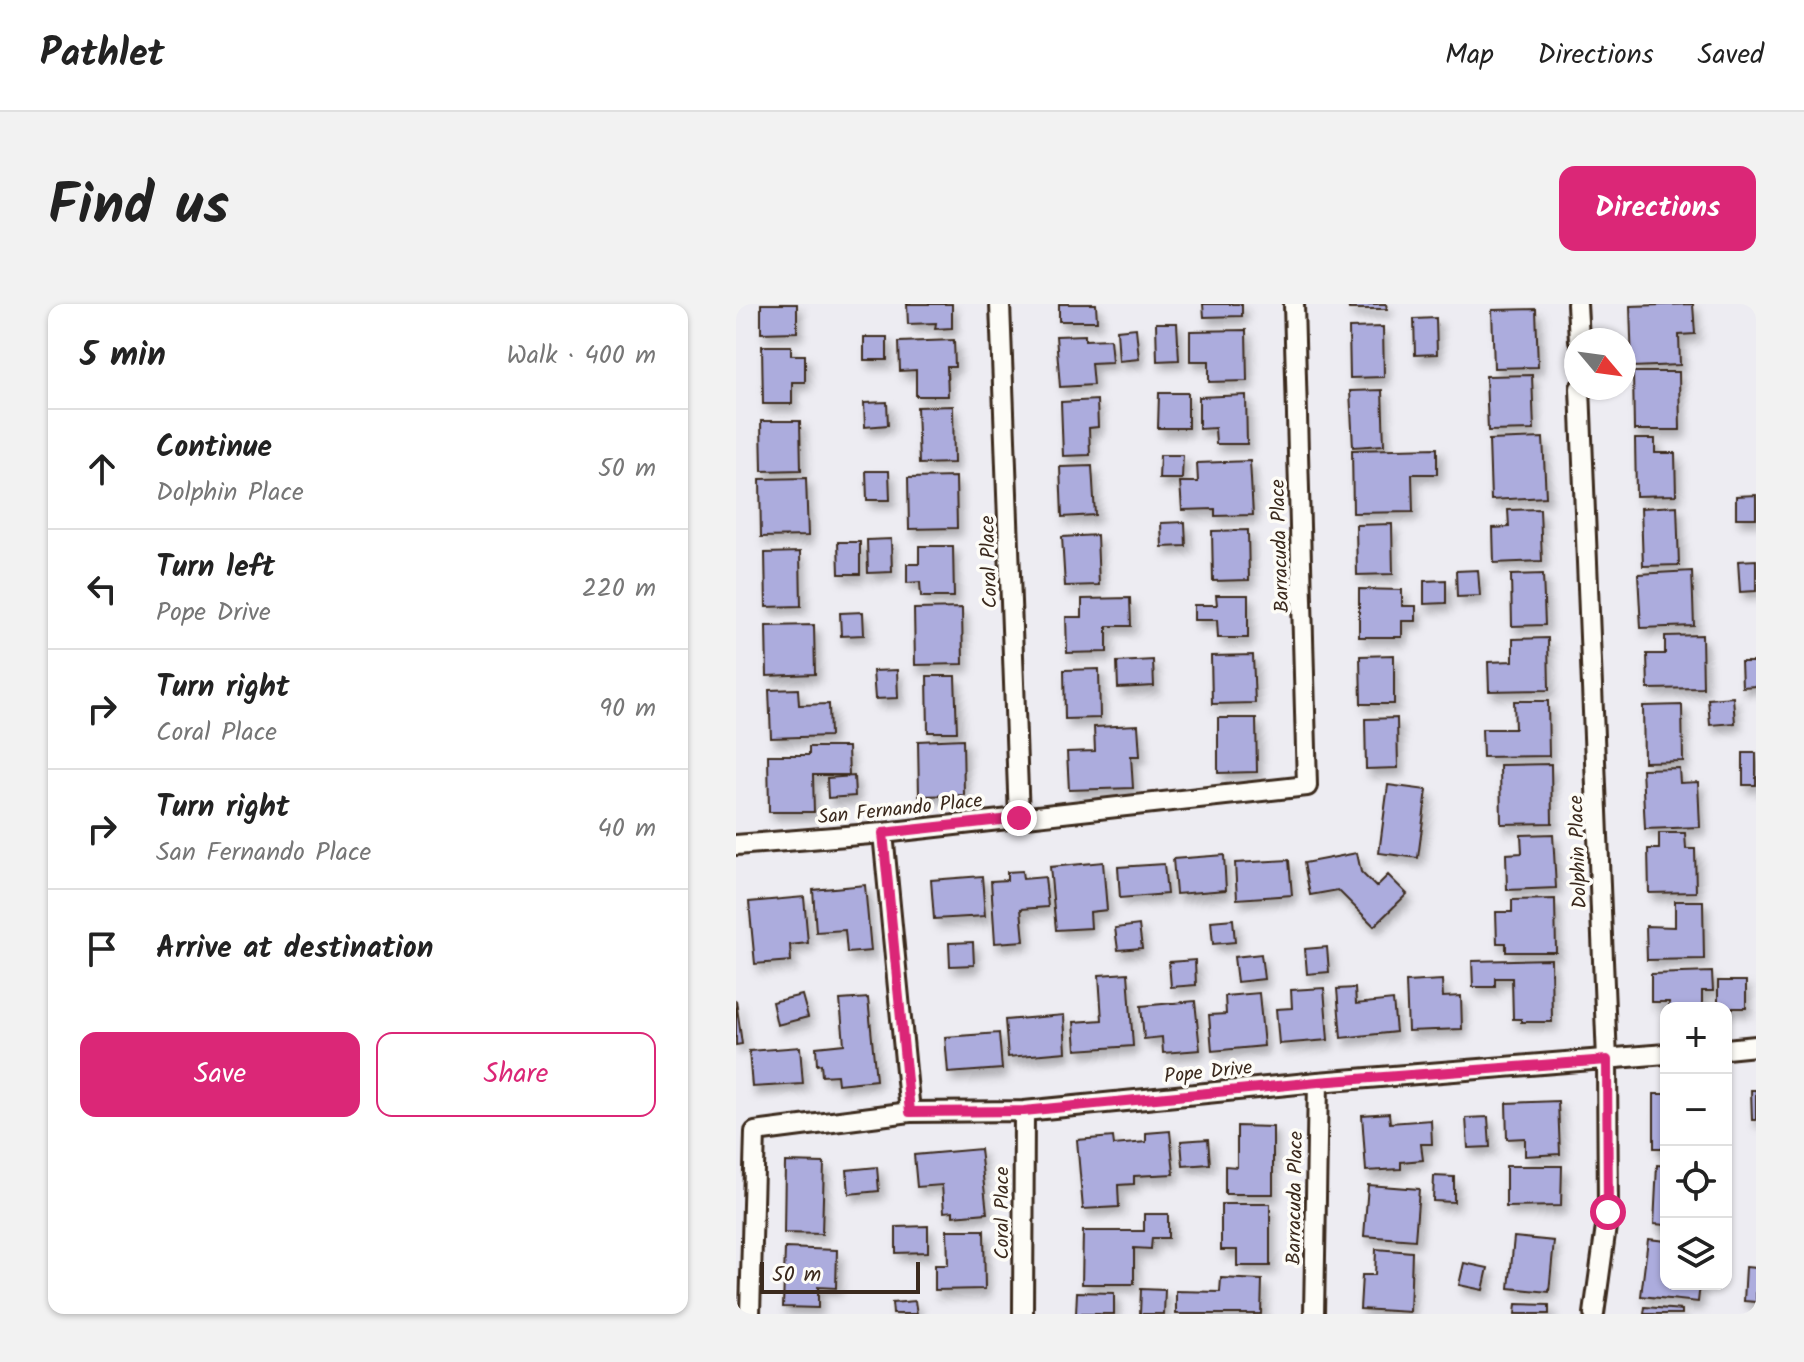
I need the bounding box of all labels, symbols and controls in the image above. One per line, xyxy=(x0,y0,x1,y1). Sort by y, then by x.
text: Pathlet xyxy=(40,25,165,85)
text: Map xyxy=(1445,33,1494,78)
text: Directions xyxy=(1538,33,1654,78)
text: Saved xyxy=(1698,33,1764,78)
text: Find us xyxy=(48,163,229,253)
button: Directions xyxy=(1559,166,1756,251)
north arrow xyxy=(1564,328,1636,400)
text: 5 min xyxy=(80,329,166,383)
text: Walk · 400 m xyxy=(506,335,656,377)
text: Continue xyxy=(156,424,272,472)
icon: ahead xyxy=(80,447,124,491)
text: 50 m xyxy=(598,448,656,490)
text: Dolphin Place xyxy=(156,472,304,514)
street label: Barracuda Place xyxy=(1263,479,1299,613)
street label: Coral Place xyxy=(972,515,1008,609)
text: Turn left xyxy=(156,544,275,592)
icon: left xyxy=(80,567,124,611)
text: 220 m xyxy=(582,568,656,610)
text: Pope Drive xyxy=(156,592,271,634)
text: Turn right xyxy=(156,664,289,712)
icon: right xyxy=(80,687,124,731)
text: 90 m xyxy=(599,688,656,730)
text: Coral Place xyxy=(156,712,277,754)
text: Turn right xyxy=(156,784,289,832)
street label: San Fernando Place xyxy=(816,785,984,835)
street label: Dolphin Place xyxy=(1561,795,1597,909)
route end xyxy=(1001,800,1037,836)
icon: right xyxy=(80,807,124,851)
text: 40 m xyxy=(598,808,656,850)
text: San Fernando Place xyxy=(156,832,371,874)
text: Arrive at destination xyxy=(156,925,433,973)
icon: arrive xyxy=(80,927,124,971)
map controls xyxy=(1660,1002,1732,1290)
button: + xyxy=(1660,1002,1732,1074)
button: Save xyxy=(80,1032,360,1117)
button: Share xyxy=(376,1032,656,1117)
street label: Pope Drive xyxy=(1163,1052,1254,1094)
button: − xyxy=(1660,1074,1732,1146)
street label: Barracuda Place xyxy=(1279,1131,1313,1265)
button: locate xyxy=(1660,1146,1732,1218)
street label: Coral Place xyxy=(987,1167,1019,1260)
route start xyxy=(1590,1194,1626,1230)
button: layers xyxy=(1660,1218,1732,1290)
scale bar xyxy=(760,1258,920,1294)
text: 50 m xyxy=(772,1258,821,1293)

